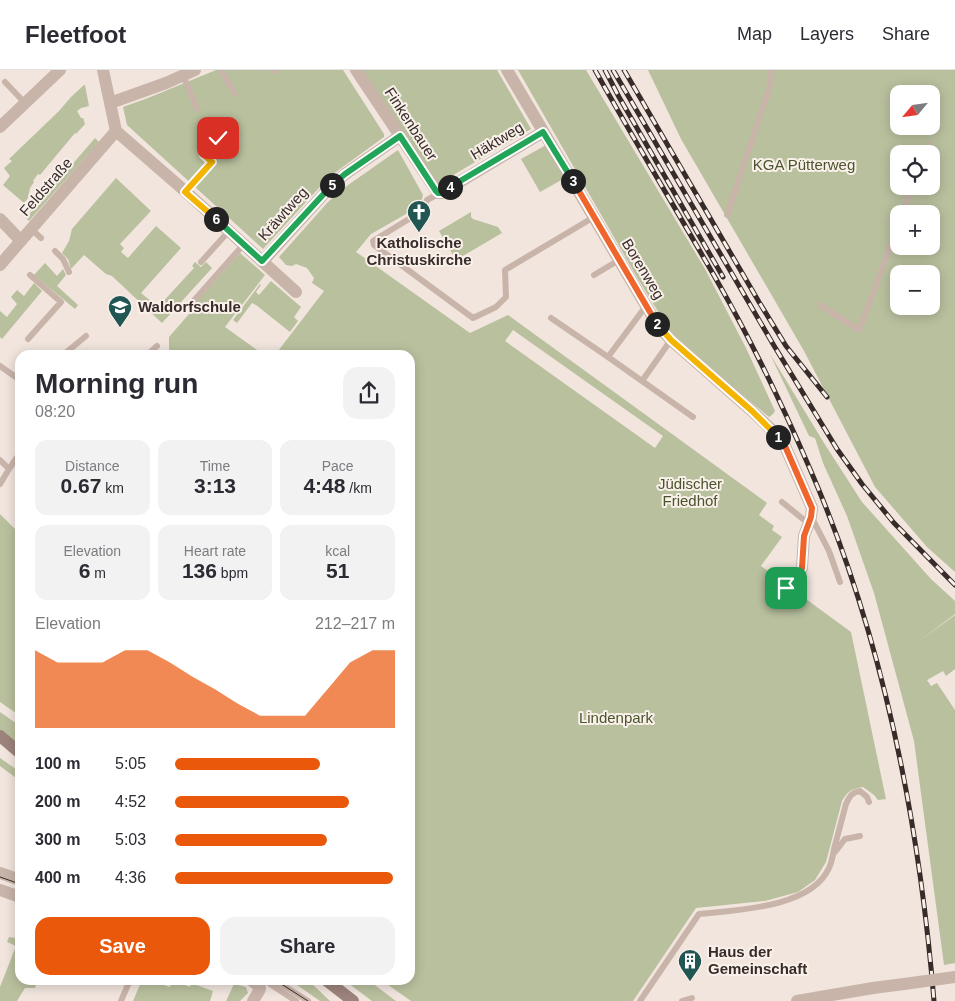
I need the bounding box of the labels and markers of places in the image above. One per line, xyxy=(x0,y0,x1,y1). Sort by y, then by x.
pin xyxy=(197,117,239,159)
pin: 3 xyxy=(560,168,586,194)
pin: 5 xyxy=(320,172,344,198)
pin: 4 xyxy=(438,174,462,200)
church icon: Katholische Christuskirche xyxy=(406,199,432,233)
pin: 6 xyxy=(204,206,228,232)
place label: Katholische Christuskirche xyxy=(366,234,472,268)
school or university icon: Waldorfschule xyxy=(107,294,133,328)
place label: Waldorfschule xyxy=(138,298,241,315)
pin: 2 xyxy=(644,312,670,336)
pin: 1 xyxy=(766,424,790,450)
pin xyxy=(765,567,807,609)
place label: Haus der Gemeinschaft xyxy=(708,943,807,977)
building icon: Haus der Gemeinschaft xyxy=(677,948,703,982)

